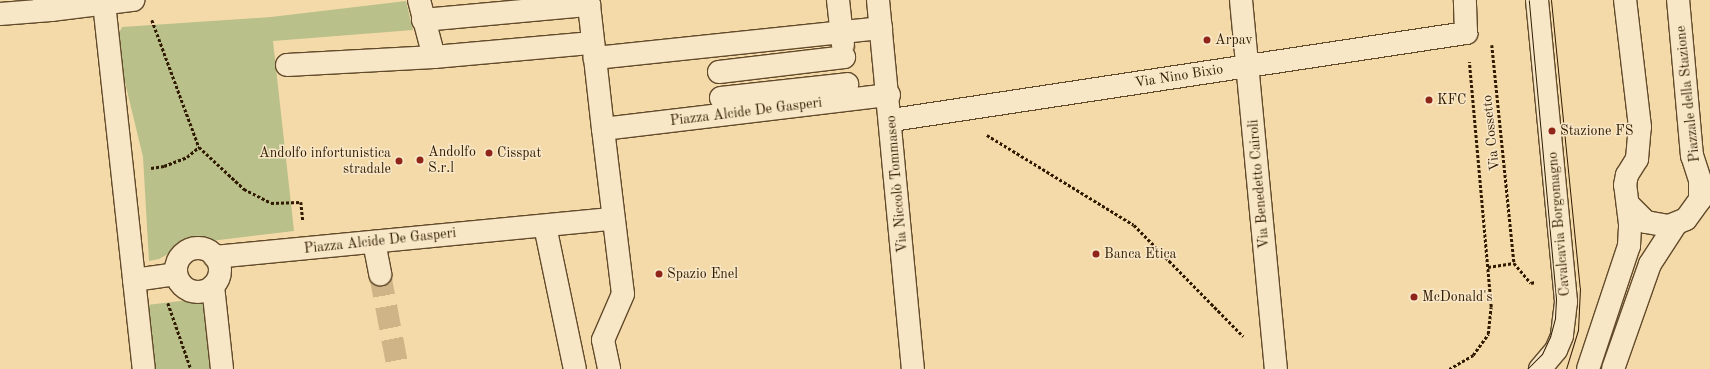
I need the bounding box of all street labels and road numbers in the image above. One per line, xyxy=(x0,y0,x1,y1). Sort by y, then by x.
street label: Piazzale della Stazione xyxy=(1672,25,1704,163)
street label: Via Nino Bixio xyxy=(1134,61,1224,91)
street label: Piazza Alcide De Gasperi xyxy=(669,94,823,130)
street label: Via Cossetto xyxy=(1479,94,1503,172)
street label: Via Niccolò Tommaseo xyxy=(883,115,911,253)
street label: Via Benedetto Cairoli xyxy=(1245,119,1273,249)
street label: Cavalcavia Borgomagno xyxy=(1544,151,1574,297)
street label: Piazza Alcide De Gasperi xyxy=(303,225,457,257)

